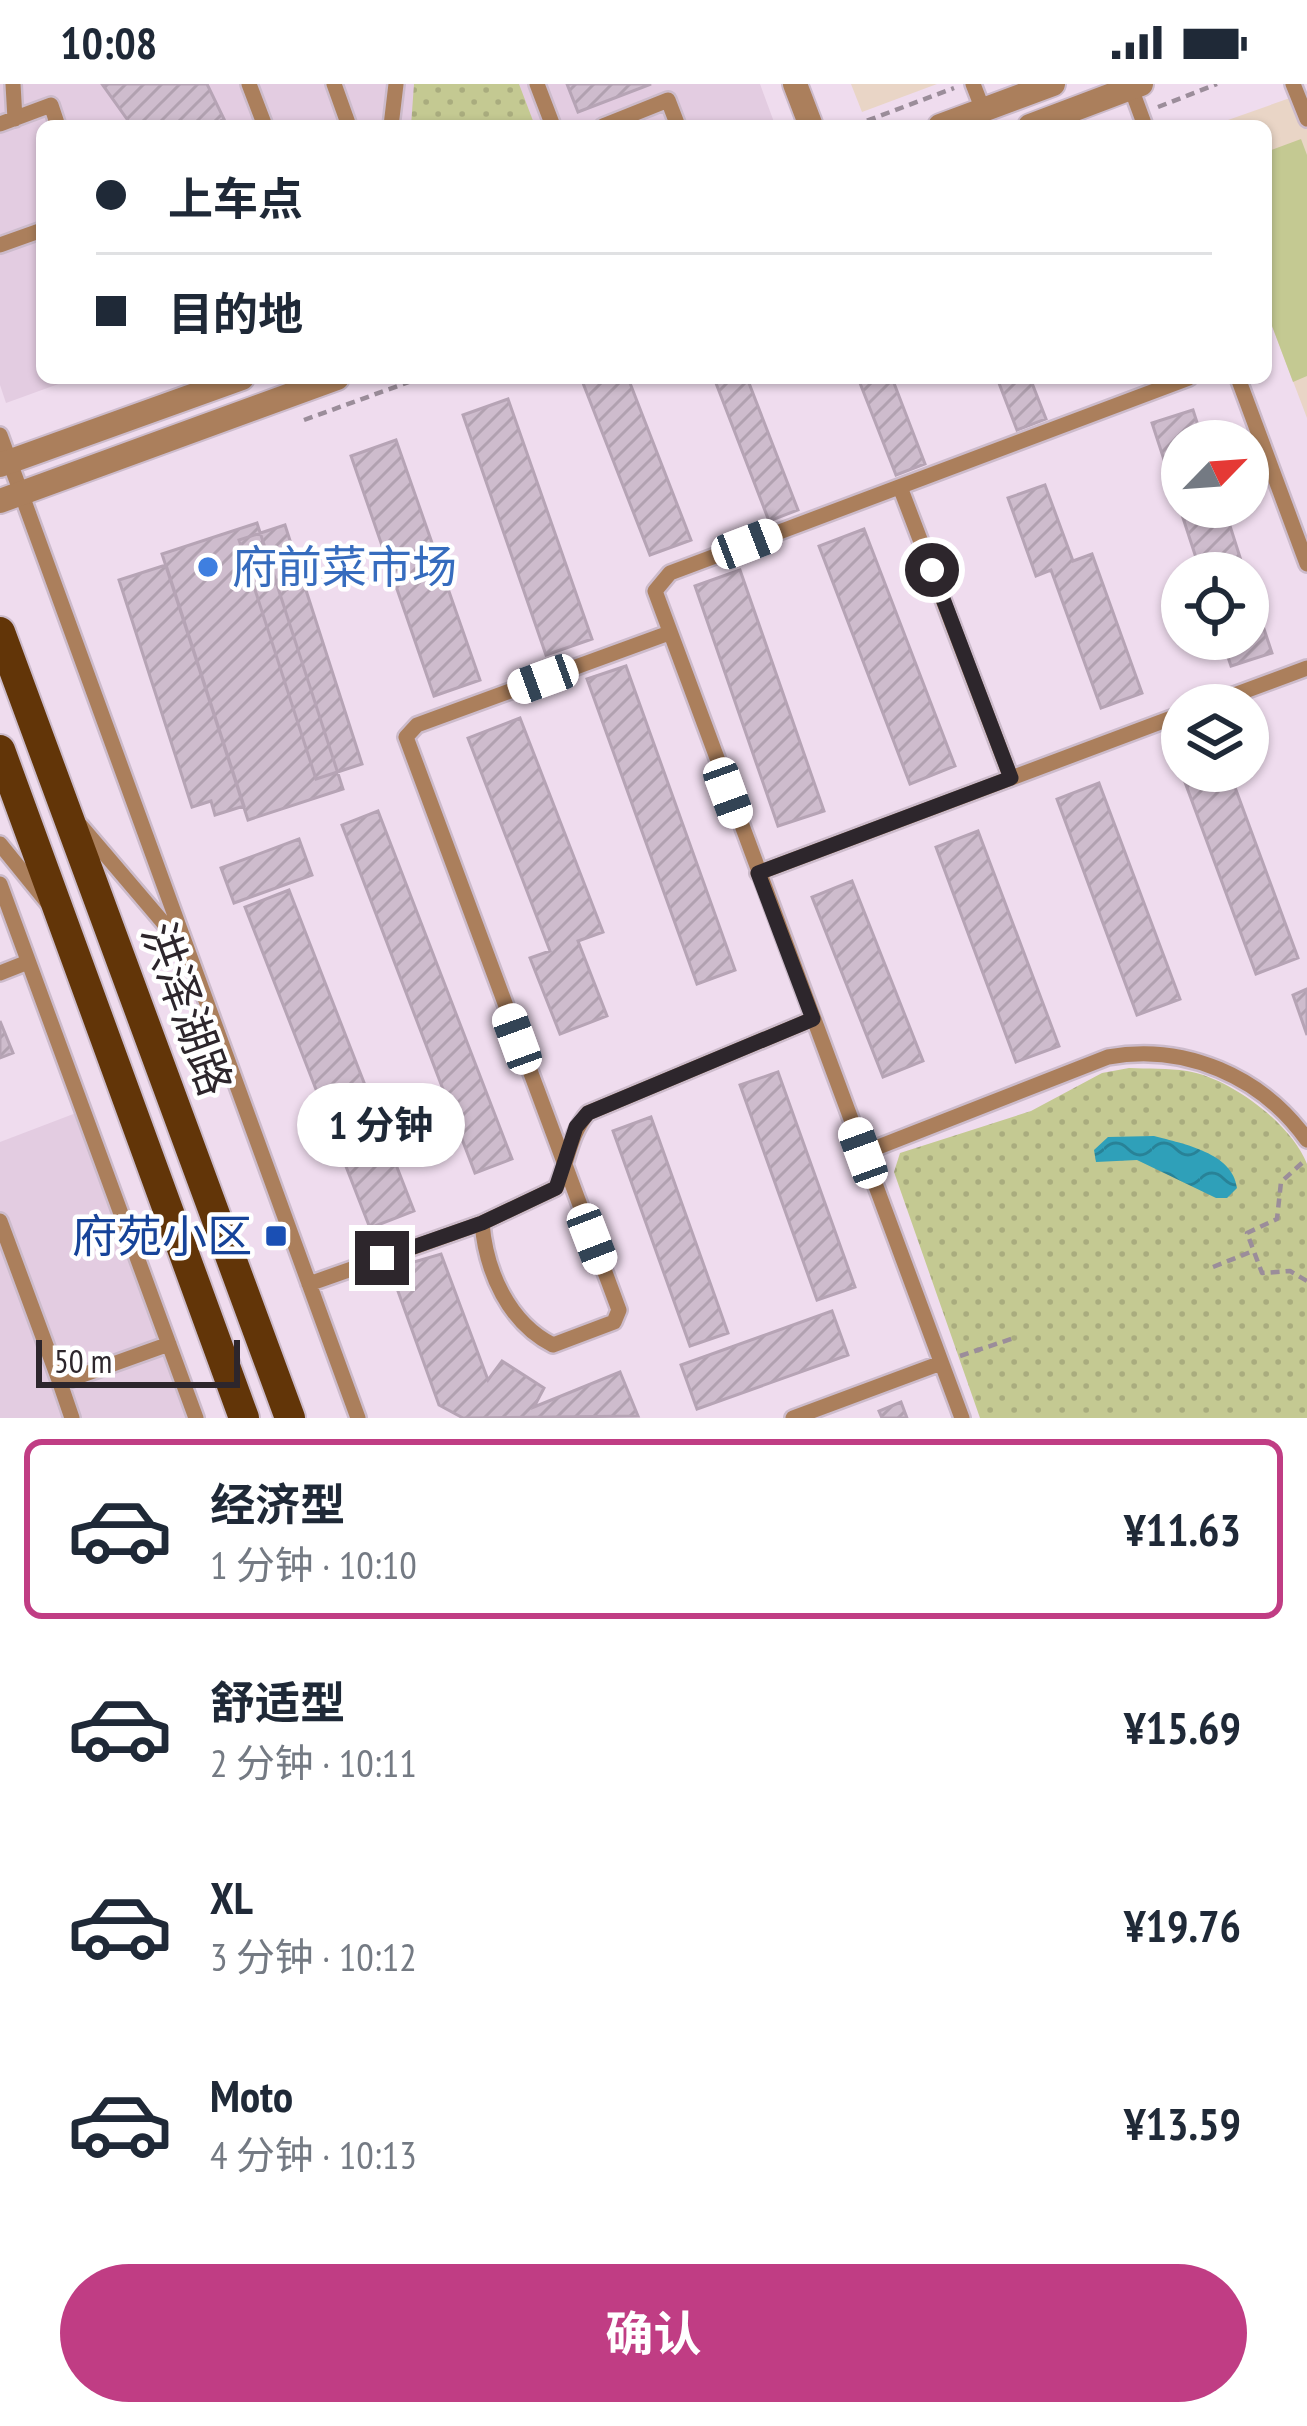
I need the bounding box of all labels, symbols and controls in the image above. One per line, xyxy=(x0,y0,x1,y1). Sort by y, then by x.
text: 10:08 xyxy=(60,13,157,71)
text: 上车点 xyxy=(168,169,303,227)
text: 目的地 xyxy=(168,284,303,342)
north arrow xyxy=(1161,420,1269,528)
map controls xyxy=(1161,420,1269,792)
car xyxy=(707,514,787,574)
place label: 府前菜市场 xyxy=(232,537,457,595)
route start xyxy=(905,543,959,597)
button: locate xyxy=(1161,552,1269,660)
marker: 府前菜市场 xyxy=(195,554,221,580)
car xyxy=(503,650,583,708)
button: layers xyxy=(1161,684,1269,792)
car xyxy=(699,753,757,833)
street label: 洪泽湖路 xyxy=(130,914,246,1103)
car xyxy=(488,999,546,1079)
callout: 1 分钟 xyxy=(298,1084,466,1168)
text: 1 分钟 xyxy=(329,1099,433,1150)
car xyxy=(834,1113,892,1193)
car xyxy=(562,1199,622,1279)
place label: 府苑小区 xyxy=(72,1206,252,1264)
marker: 府苑小区 xyxy=(263,1223,289,1249)
route end xyxy=(355,1231,409,1285)
scale bar xyxy=(36,1334,240,1387)
text: 50 m xyxy=(54,1339,112,1382)
icon: car xyxy=(66,1475,174,1583)
text: 经济型 xyxy=(210,1475,345,1533)
text: ¥11.63 xyxy=(1124,1500,1241,1558)
text: 1 分钟 · 10:10 xyxy=(210,1539,417,1590)
icon: car xyxy=(66,1673,174,1781)
text: 舒适型 xyxy=(210,1673,345,1731)
text: ¥15.69 xyxy=(1124,1698,1241,1756)
text: 2 分钟 · 10:11 xyxy=(210,1737,417,1788)
text: XL xyxy=(210,1868,253,1926)
icon: car xyxy=(66,1871,174,1979)
text: ¥19.76 xyxy=(1124,1896,1241,1954)
text: 3 分钟 · 10:12 xyxy=(210,1931,417,1982)
text: Moto xyxy=(210,2066,293,2124)
icon: car xyxy=(66,2069,174,2177)
text: ¥13.59 xyxy=(1124,2094,1241,2152)
text: 4 分钟 · 10:13 xyxy=(210,2129,417,2180)
button: 确认 xyxy=(60,2264,1247,2402)

